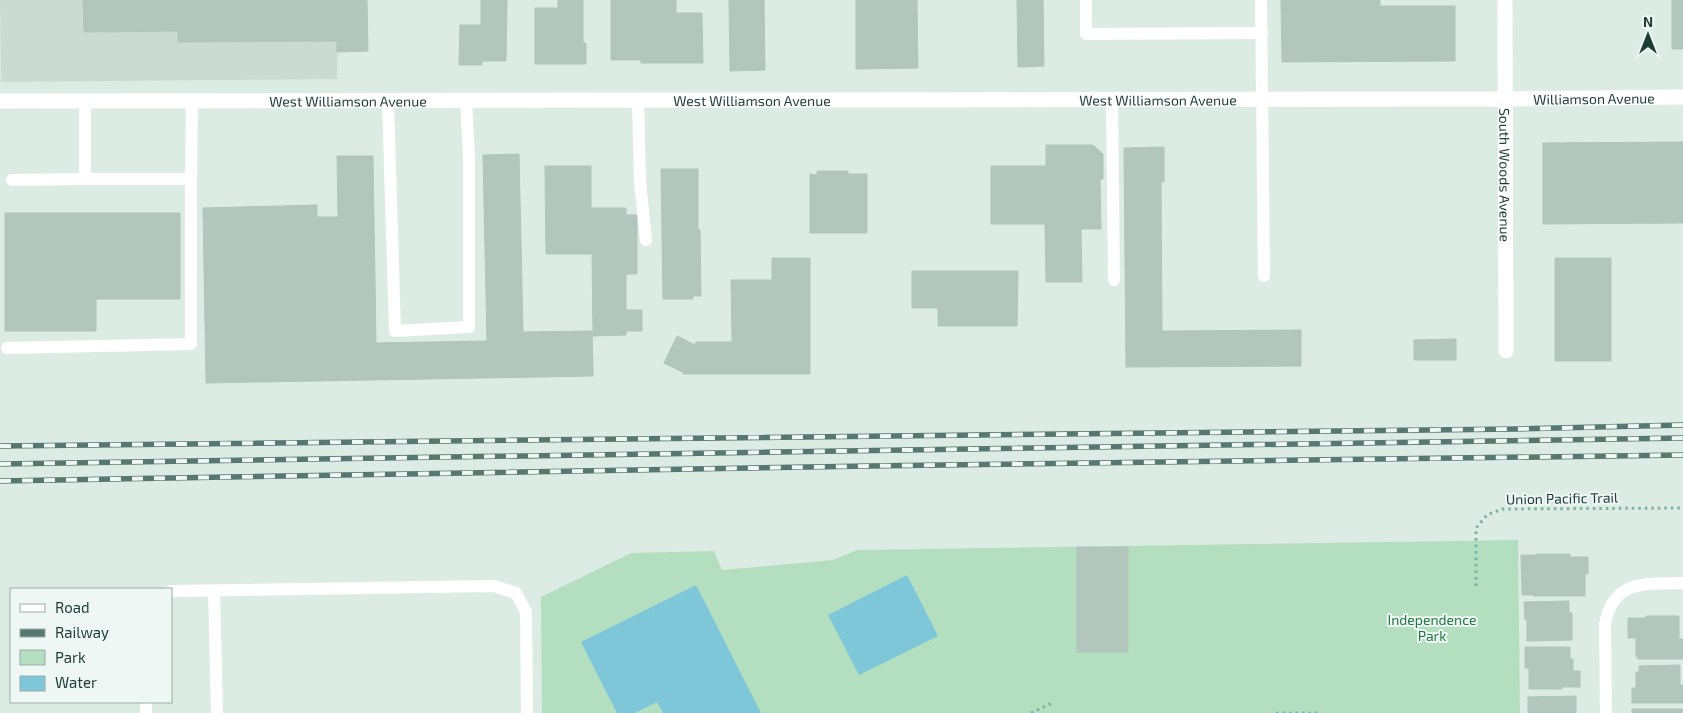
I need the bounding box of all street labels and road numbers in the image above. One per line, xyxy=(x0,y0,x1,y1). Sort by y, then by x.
street label: Williamson Avenue xyxy=(1533,89,1655,107)
street label: West Williamson Avenue xyxy=(673,91,831,109)
street label: West Williamson Avenue xyxy=(1079,91,1237,108)
street label: West Williamson Avenue xyxy=(269,92,427,109)
street label: South Woods Avenue xyxy=(1497,108,1514,242)
street label: Union Pacific Trail xyxy=(1506,489,1619,507)

